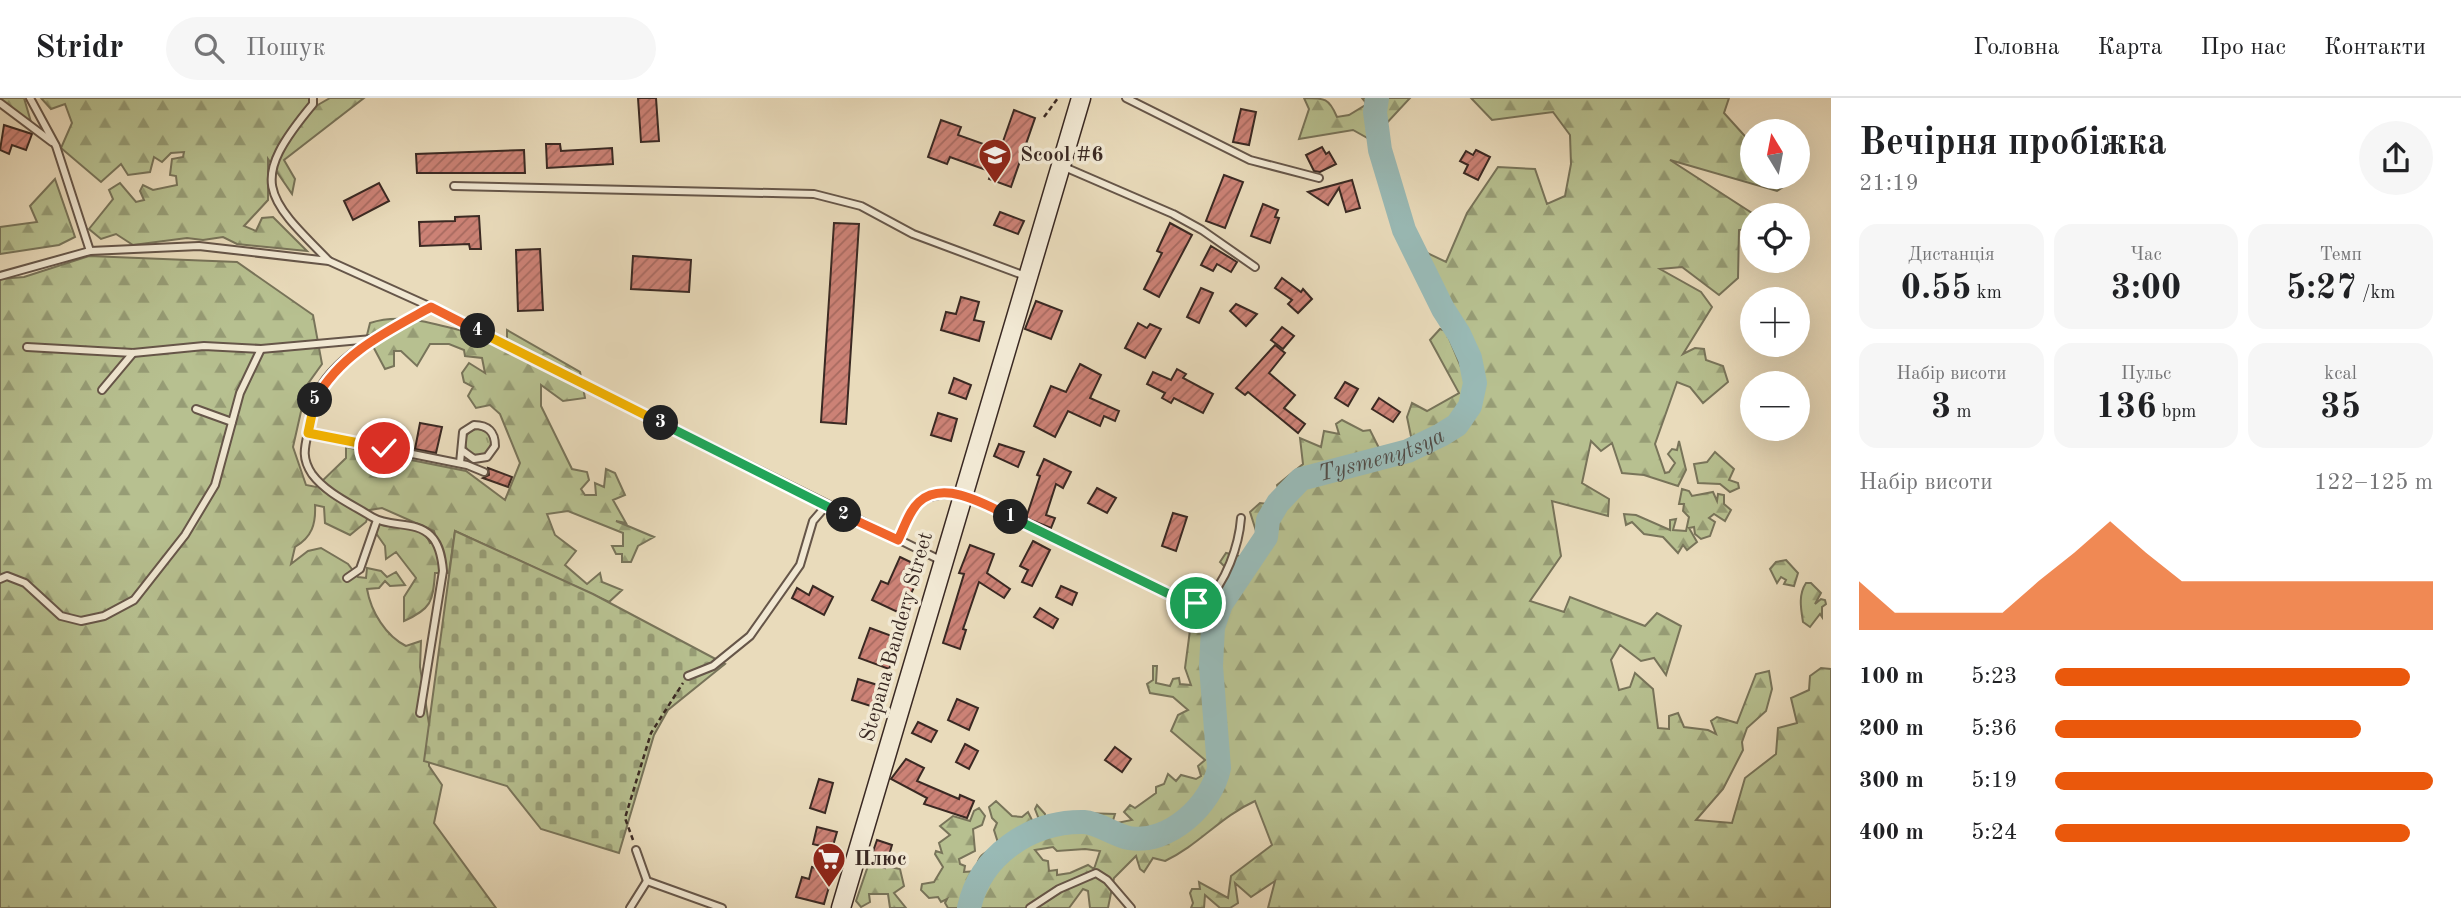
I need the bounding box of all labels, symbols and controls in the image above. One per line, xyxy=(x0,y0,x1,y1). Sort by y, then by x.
search box xyxy=(166,17,656,80)
icon: search xyxy=(190,29,228,67)
text: Stridr xyxy=(35,32,124,65)
text: Пошук xyxy=(246,35,326,61)
text: Головна xyxy=(1973,36,2060,60)
text: Карта xyxy=(2098,36,2163,60)
text: Про нас xyxy=(2201,36,2286,60)
text: Контакти xyxy=(2324,36,2426,60)
north arrow xyxy=(1740,119,1810,189)
map controls xyxy=(1740,119,1810,441)
button: share xyxy=(2359,121,2433,195)
text: Вечірня пробіжка xyxy=(1859,125,2167,163)
school or university icon: Scool #6 xyxy=(976,136,1014,185)
place label: Scool #6 xyxy=(1020,145,1104,166)
text: 21:19 xyxy=(1859,172,1919,195)
button: locate xyxy=(1740,203,1810,273)
text: Дистанція xyxy=(1908,246,1995,265)
text: Час xyxy=(2130,246,2162,265)
text: Темп xyxy=(2319,246,2362,265)
text: 0.55 xyxy=(1901,271,1972,306)
text: 3:00 xyxy=(2111,271,2181,306)
text: 5:27 xyxy=(2286,271,2357,306)
text: km xyxy=(1972,284,2002,303)
text: /km xyxy=(2357,284,2395,303)
button: + xyxy=(1740,287,1810,357)
pin: 4 xyxy=(461,314,496,348)
text: 4 xyxy=(472,321,483,340)
text: Набір висоти xyxy=(1896,365,2006,384)
text: Пульс xyxy=(2121,365,2171,384)
text: kcal xyxy=(2324,365,2357,384)
button: − xyxy=(1740,371,1810,441)
pin: 5 xyxy=(298,382,332,418)
text: 5 xyxy=(309,390,320,409)
text: 3 xyxy=(1931,390,1951,425)
text: 136 xyxy=(2096,390,2156,425)
text: 35 xyxy=(2320,390,2361,425)
text: m xyxy=(1951,403,1972,422)
text: bpm xyxy=(2156,403,2196,422)
pin: 3 xyxy=(644,406,678,440)
text: 3 xyxy=(655,413,666,432)
pin xyxy=(354,418,414,478)
water label: Tysmenytsya xyxy=(1316,424,1448,485)
icon: check xyxy=(365,429,403,467)
text: Набір висоти xyxy=(1859,471,1993,494)
text: 122–125 m xyxy=(2314,471,2433,494)
pin: 2 xyxy=(826,498,862,532)
pin: 1 xyxy=(993,500,1028,534)
text: 2 xyxy=(838,505,849,524)
text: 1 xyxy=(1005,507,1016,526)
street label: Stepana Bandery Street xyxy=(857,530,937,744)
pin xyxy=(1166,573,1226,633)
icon: arrive xyxy=(1177,584,1215,622)
text: 100 m xyxy=(1859,665,1924,688)
text: 5:23 xyxy=(1971,665,2017,688)
text: 200 m xyxy=(1859,717,1924,740)
text: 5:36 xyxy=(1971,717,2017,740)
text: 300 m xyxy=(1859,769,1924,792)
text: 5:19 xyxy=(1971,769,2017,792)
text: 400 m xyxy=(1859,821,1924,844)
text: 5:24 xyxy=(1971,821,2017,844)
supermarket icon: Плюс xyxy=(810,840,848,889)
place label: Плюс xyxy=(854,849,907,870)

